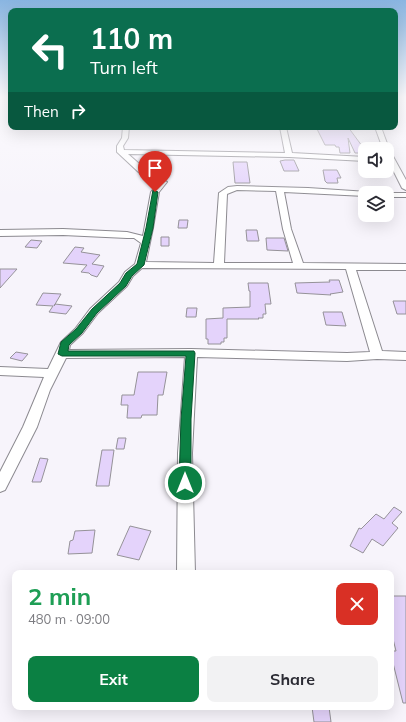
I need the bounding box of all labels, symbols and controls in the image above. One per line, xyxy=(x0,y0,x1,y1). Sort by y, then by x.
text: 110 m xyxy=(90,21,173,56)
icon: left xyxy=(24,24,76,76)
text: Turn left xyxy=(90,56,158,79)
icon: right xyxy=(67,100,89,122)
text: Then xyxy=(24,102,59,121)
map controls xyxy=(358,142,394,222)
button: sound xyxy=(358,142,394,178)
pin xyxy=(138,151,172,192)
icon: arrive xyxy=(144,157,166,179)
button: layers xyxy=(358,186,394,222)
position arrow xyxy=(164,462,206,504)
text: 2 min xyxy=(28,581,91,611)
button: close xyxy=(336,583,378,625)
text: 480 m · 09:00 xyxy=(28,611,110,627)
button: Exit xyxy=(28,656,199,702)
button: Share xyxy=(207,656,378,702)

